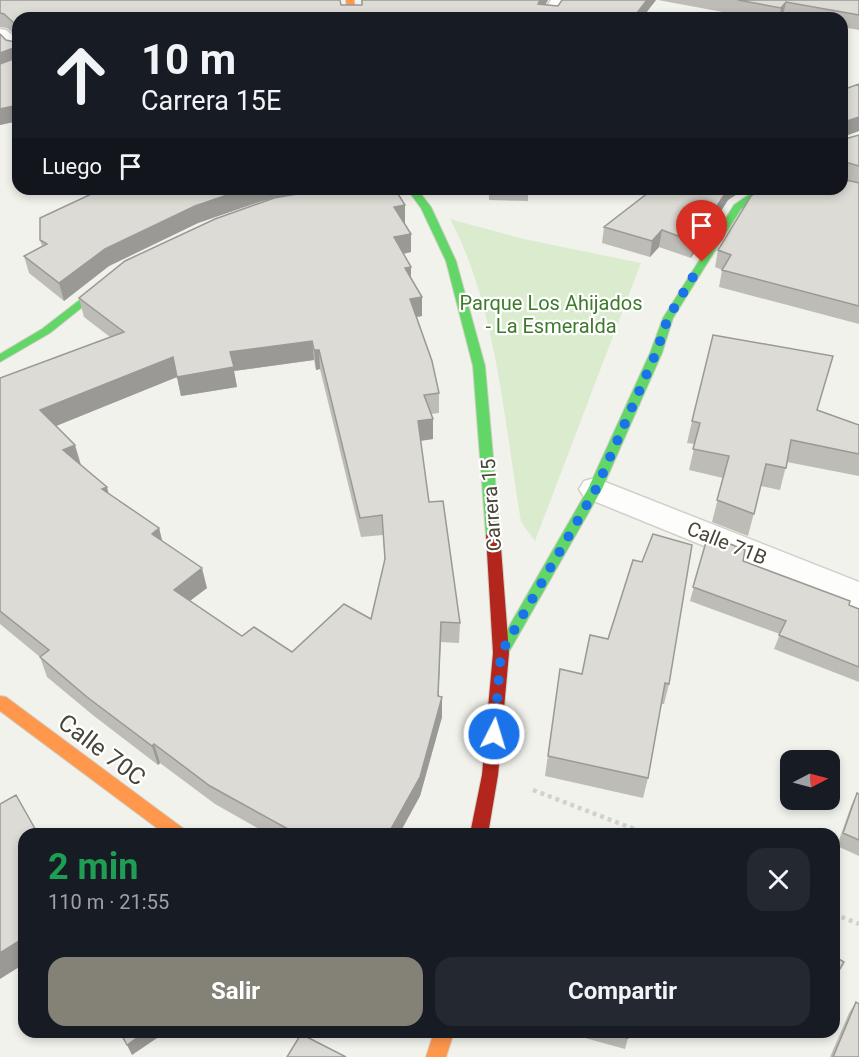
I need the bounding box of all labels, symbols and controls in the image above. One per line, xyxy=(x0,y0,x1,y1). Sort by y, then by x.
text: 10 m xyxy=(141,35,236,84)
icon: ahead xyxy=(42,36,120,114)
text: Carrera 15E xyxy=(141,85,281,117)
icon: arrive xyxy=(114,150,147,183)
text: Luego xyxy=(42,154,102,179)
pin xyxy=(676,200,727,262)
icon: arrive xyxy=(685,209,718,242)
park label: Parque Los Ahijados - La Esmeralda xyxy=(460,291,643,338)
street label: Carrera 15 xyxy=(476,458,506,552)
street label: Calle 71B xyxy=(683,516,771,570)
position arrow xyxy=(462,702,526,766)
street label: Calle 70C xyxy=(53,708,151,792)
north arrow xyxy=(780,750,840,810)
map controls xyxy=(780,750,840,810)
text: 2 min xyxy=(48,846,139,888)
button: close xyxy=(747,848,810,911)
text: 110 m · 21:55 xyxy=(48,890,169,914)
button: Salir xyxy=(48,957,423,1026)
button: Compartir xyxy=(435,957,810,1026)

